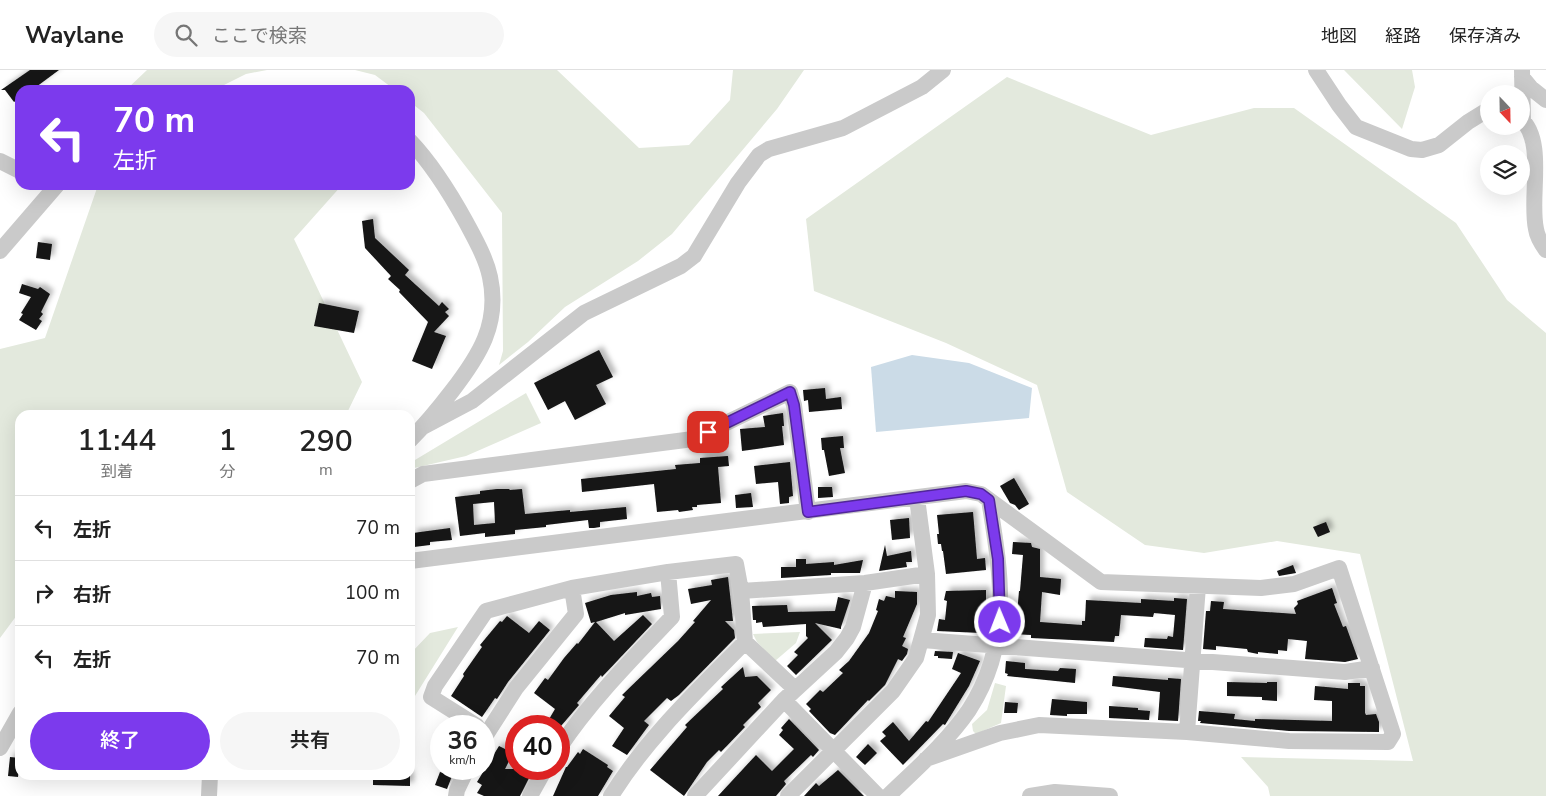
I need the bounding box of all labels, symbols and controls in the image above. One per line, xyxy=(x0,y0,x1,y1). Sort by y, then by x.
search box xyxy=(154,12,504,57)
text: Waylane xyxy=(25,19,124,51)
icon: search xyxy=(172,21,200,49)
text: ここで検索 xyxy=(212,23,307,49)
text: 地図 xyxy=(1321,24,1357,48)
text: 経路 xyxy=(1385,24,1421,48)
text: 保存済み xyxy=(1449,24,1521,48)
north arrow xyxy=(1480,85,1530,135)
map controls xyxy=(1480,85,1530,195)
text: 70 m xyxy=(113,97,195,144)
icon: left xyxy=(30,105,95,170)
button: layers xyxy=(1480,145,1530,195)
text: 左折 xyxy=(113,146,157,176)
pin xyxy=(687,411,729,453)
icon: arrive xyxy=(694,418,722,446)
text: 11:44 xyxy=(77,420,156,461)
text: 1 xyxy=(219,420,237,461)
text: 290 xyxy=(299,421,353,462)
text: m xyxy=(319,459,333,481)
text: 到着 xyxy=(101,461,133,483)
text: 分 xyxy=(220,461,236,483)
icon: left xyxy=(30,514,58,542)
text: 70 m xyxy=(356,515,400,541)
text: 左折 xyxy=(73,517,111,543)
icon: right xyxy=(30,579,58,607)
text: 100 m xyxy=(345,580,400,606)
text: 右折 xyxy=(73,582,111,608)
position arrow xyxy=(973,595,1025,647)
icon: left xyxy=(30,644,58,672)
text: 70 m xyxy=(356,645,400,671)
text: 左折 xyxy=(73,647,111,673)
button: 終了 xyxy=(30,712,210,770)
button: 共有 xyxy=(220,712,400,770)
speed limit sign: 40 xyxy=(505,715,570,780)
text: 36 xyxy=(447,724,478,758)
text: km/h xyxy=(449,752,476,768)

